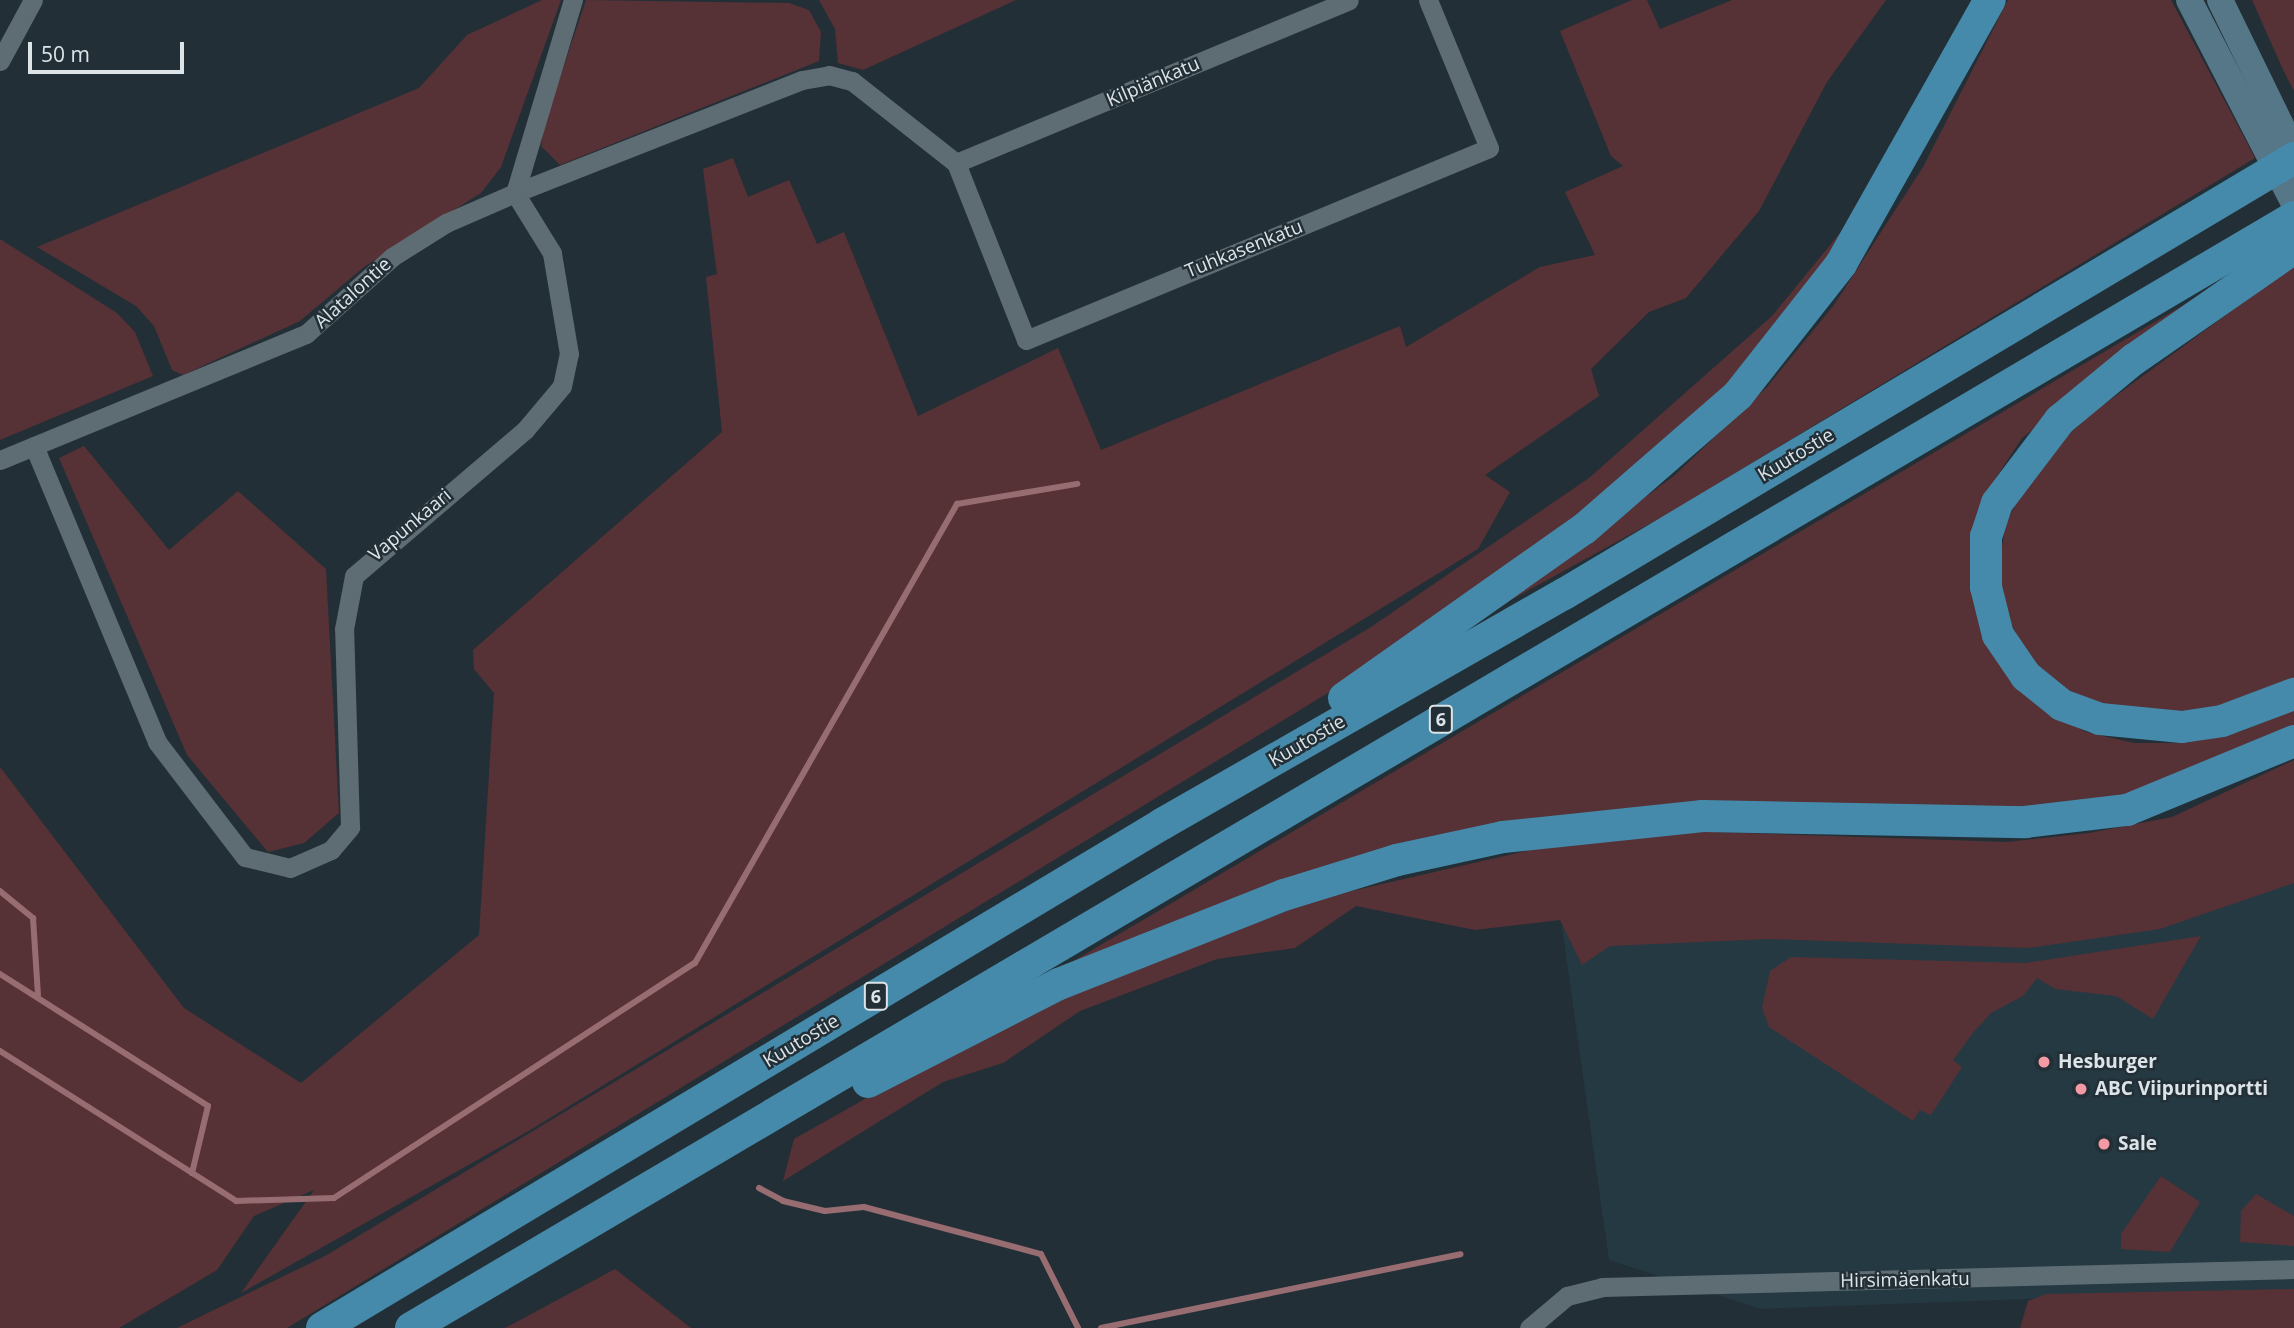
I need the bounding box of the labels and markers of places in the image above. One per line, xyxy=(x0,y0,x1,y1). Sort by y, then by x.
place label: Hesburger xyxy=(2058,1051,2157,1073)
marker: Hesburger xyxy=(2036,1054,2052,1070)
place label: ABC Viipurinportti xyxy=(2095,1078,2268,1100)
marker: ABC Viipurinportti xyxy=(2073,1081,2089,1097)
place label: Sale xyxy=(2118,1133,2157,1155)
marker: Sale xyxy=(2096,1136,2112,1152)

